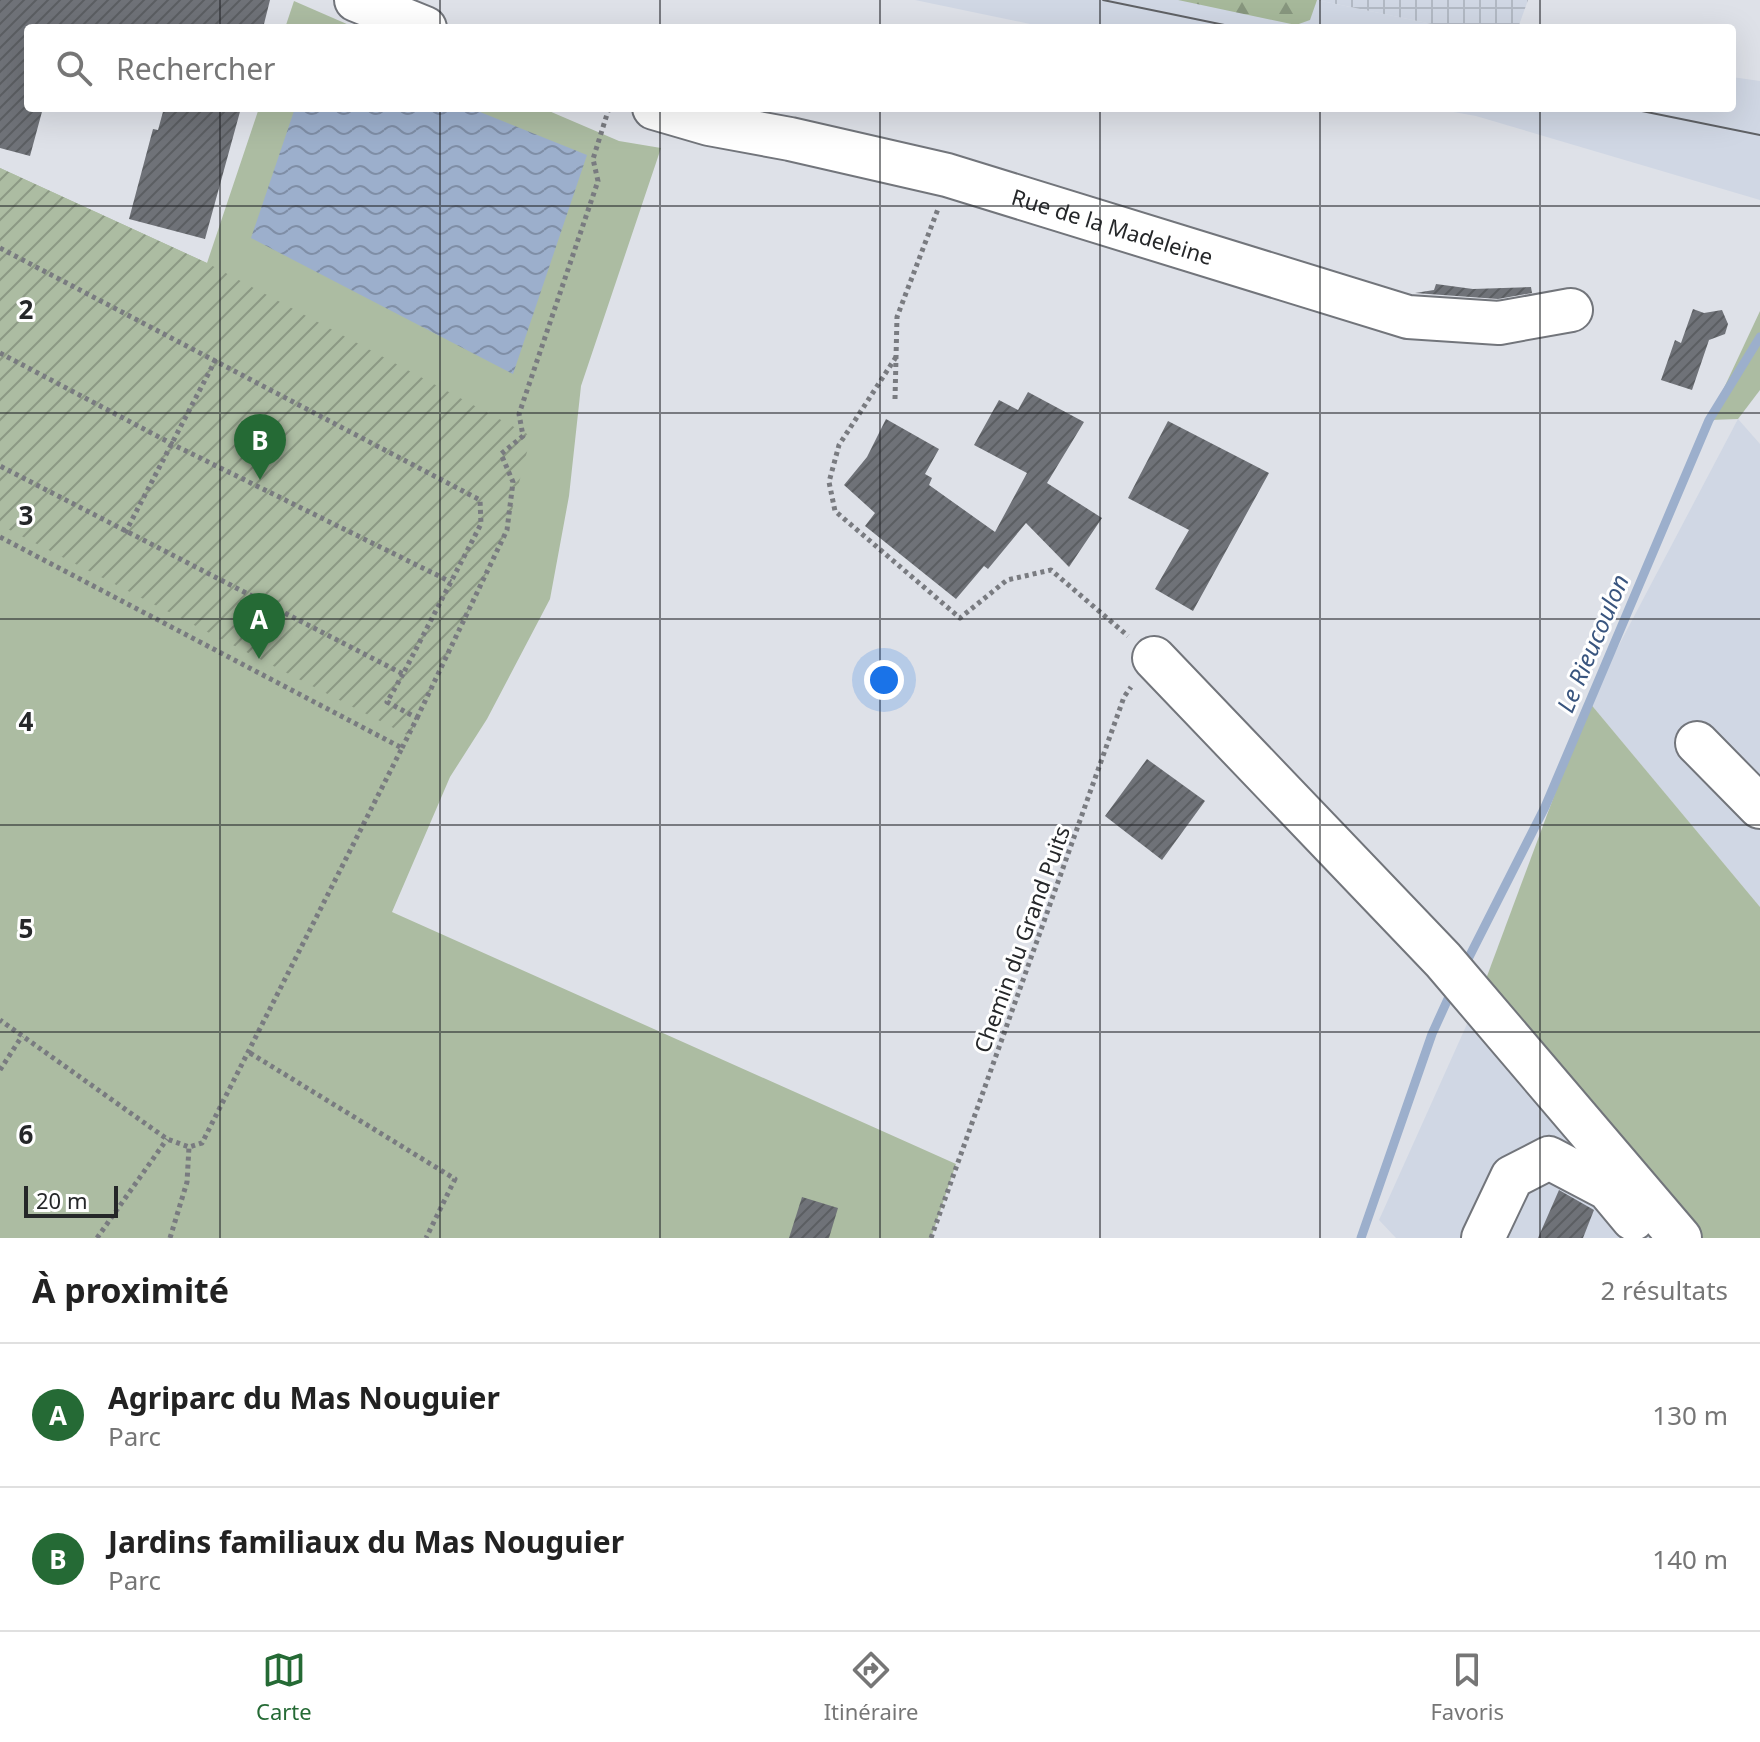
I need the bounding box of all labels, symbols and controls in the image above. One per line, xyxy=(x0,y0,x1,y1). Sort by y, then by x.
search box xyxy=(24,24,1736,112)
icon: search xyxy=(52,46,96,90)
text: Rechercher xyxy=(116,48,275,89)
street label: Rue de la Madeleine xyxy=(1008,181,1217,271)
text: 2 xyxy=(19,291,34,327)
pin: B xyxy=(234,414,286,480)
text: 3 xyxy=(19,497,33,533)
water label: Le Rieucoulon xyxy=(1548,569,1636,717)
pin: A xyxy=(233,593,285,659)
your location xyxy=(864,660,904,700)
text: 4 xyxy=(19,703,34,739)
street label: Chemin du Grand Puits xyxy=(966,821,1076,1057)
text: 5 xyxy=(19,910,33,946)
text: 6 xyxy=(19,1116,34,1152)
scale bar xyxy=(24,1182,118,1218)
text: 20 m xyxy=(36,1185,87,1215)
text: À proximité xyxy=(32,1267,229,1313)
text: 2 résultats xyxy=(1600,1272,1728,1308)
text: Agriparc du Mas Nouguier xyxy=(108,1377,500,1418)
text: A xyxy=(49,1397,67,1433)
text: 130 m xyxy=(1652,1397,1728,1433)
text: Parc xyxy=(108,1418,161,1454)
text: Jardins familiaux du Mas Nouguier xyxy=(108,1521,624,1562)
text: B xyxy=(49,1541,67,1577)
text: 140 m xyxy=(1652,1541,1728,1577)
text: Parc xyxy=(108,1562,161,1598)
tab: Carte xyxy=(256,1648,312,1726)
tab: Itinéraire xyxy=(824,1648,918,1726)
tab: Favoris xyxy=(1430,1648,1504,1726)

